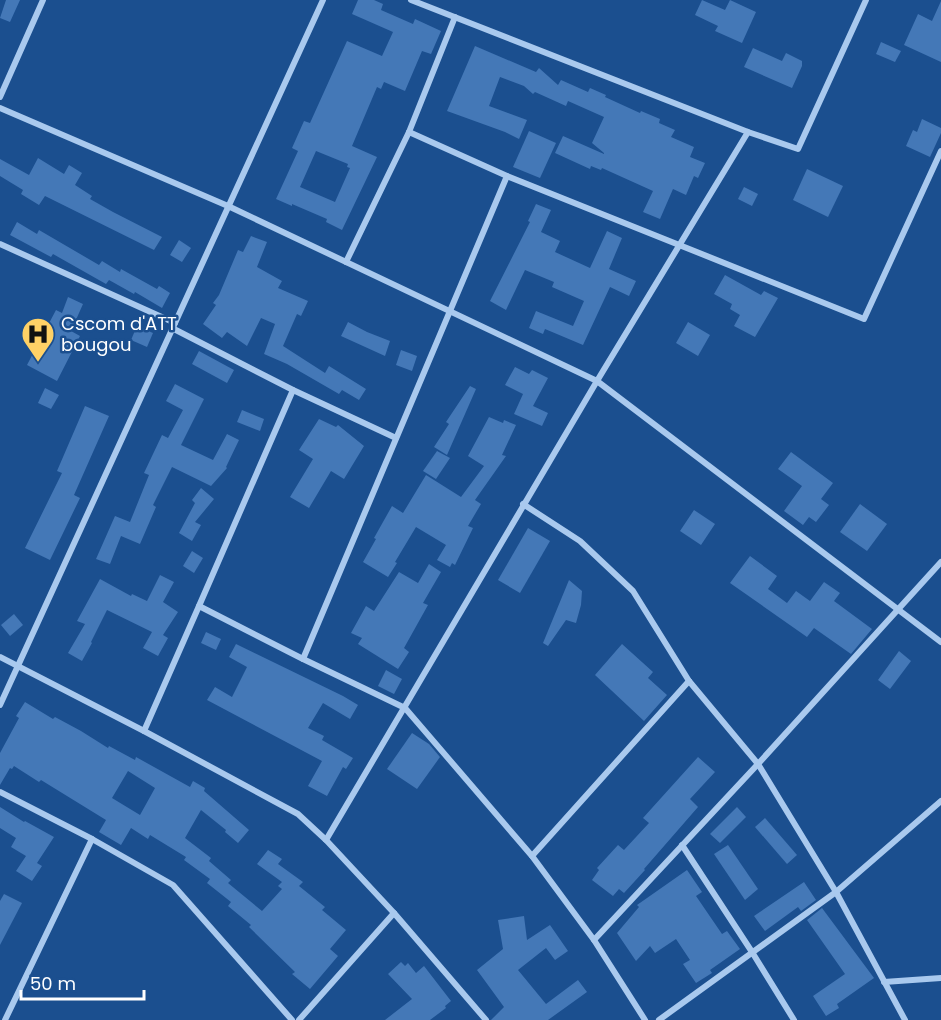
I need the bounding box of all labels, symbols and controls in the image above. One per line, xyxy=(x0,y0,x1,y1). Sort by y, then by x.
place label: Cscom d'ATT bougou xyxy=(61,311,177,357)
hospital icon: Cscom d'ATT bougou xyxy=(20,316,56,363)
scale bar xyxy=(21,963,144,1001)
text: 50 m xyxy=(30,971,76,996)

